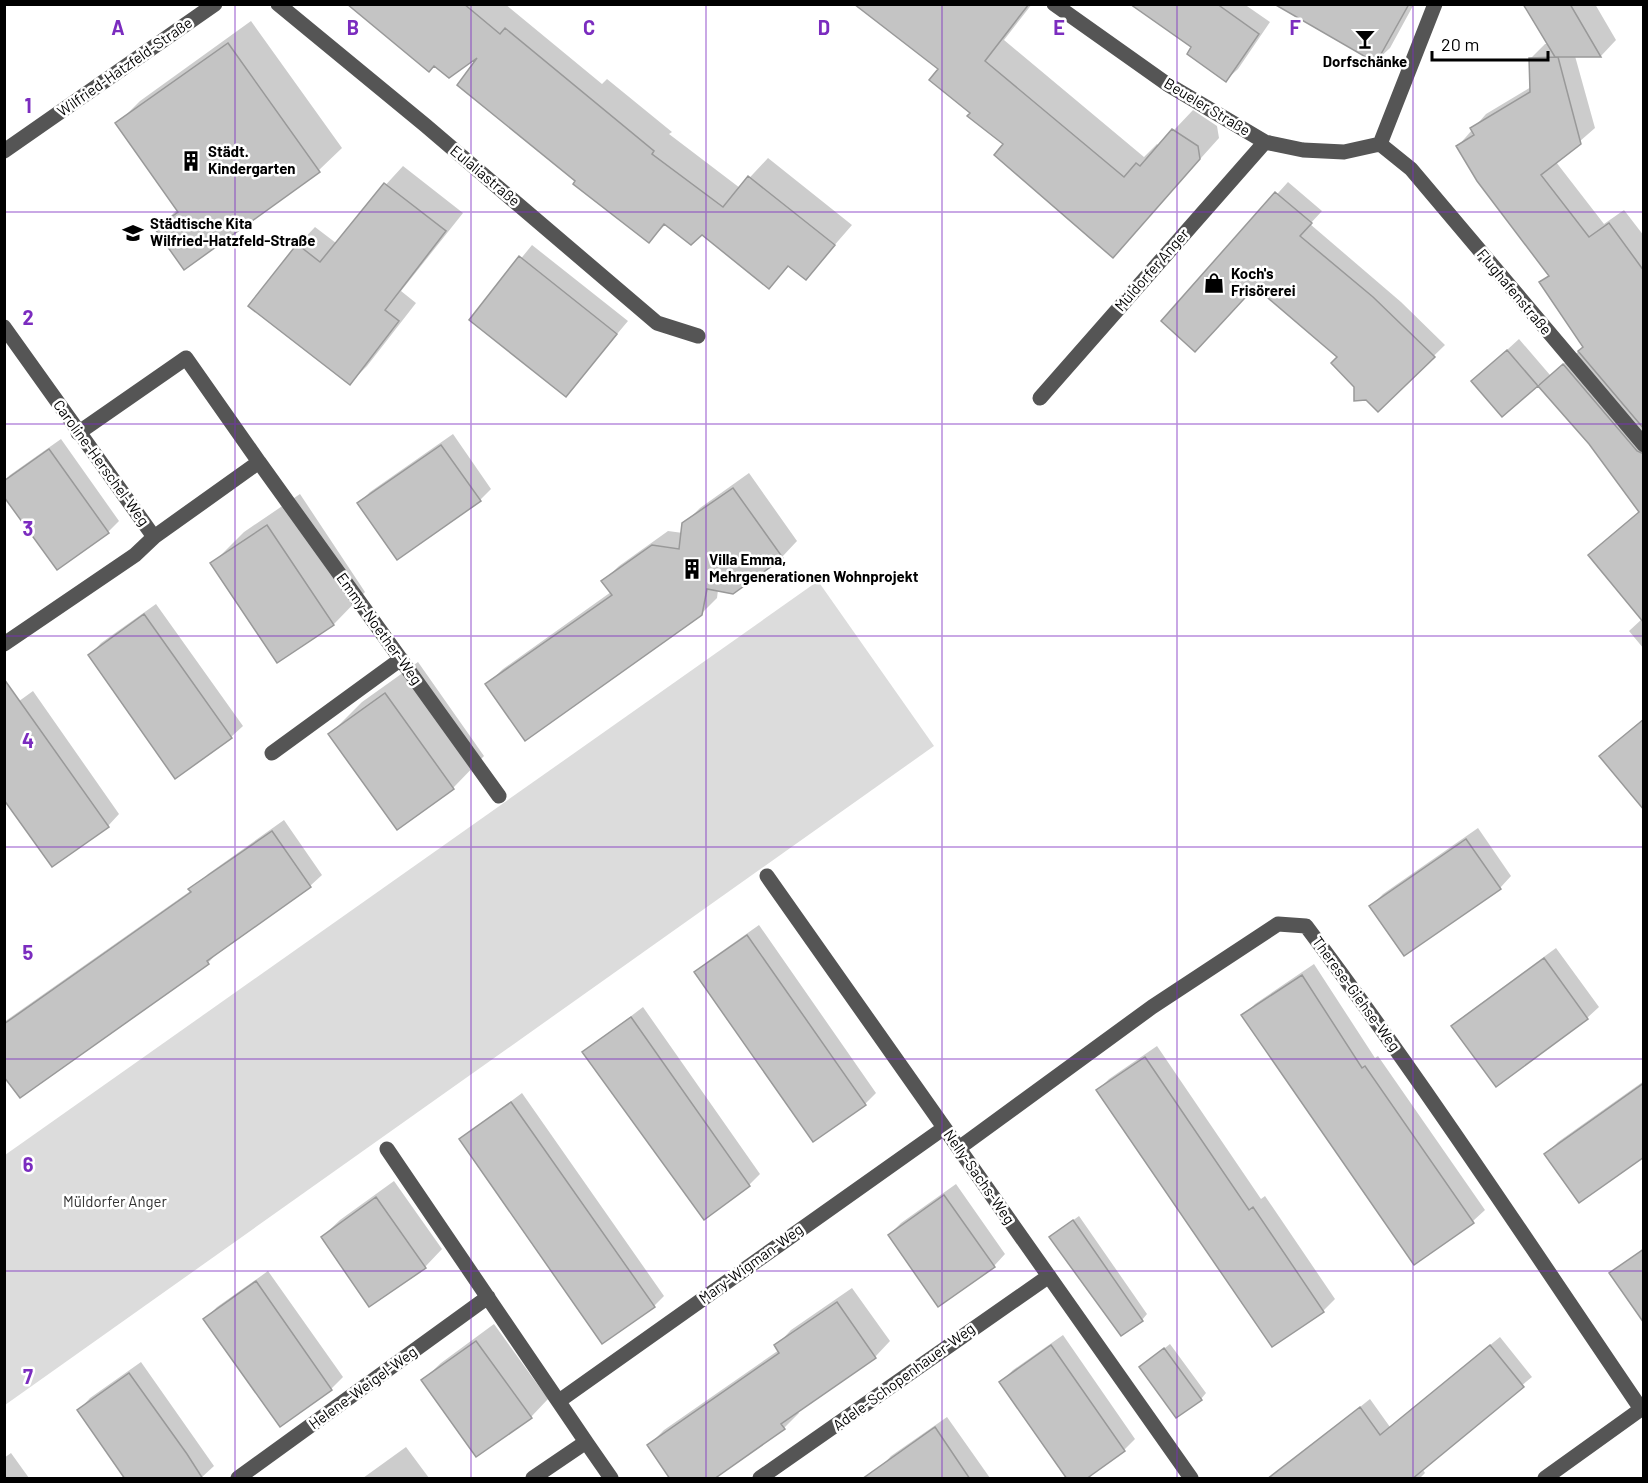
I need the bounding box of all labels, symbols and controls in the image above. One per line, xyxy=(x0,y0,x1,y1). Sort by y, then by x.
street label: Wilfried-Hatzfeld-Straße xyxy=(54,13,195,120)
text: A xyxy=(111,15,125,39)
text: B xyxy=(347,15,359,39)
text: C xyxy=(583,15,595,39)
text: D xyxy=(818,15,830,39)
text: E xyxy=(1053,15,1065,39)
text: F xyxy=(1289,15,1301,39)
scale bar xyxy=(1432,24,1548,62)
bar icon: Dorfschänke xyxy=(1353,27,1377,51)
text: 20 m xyxy=(1441,33,1479,55)
place label: Dorfschänke xyxy=(1323,52,1407,70)
street label: Beueler Straße xyxy=(1161,73,1254,139)
text: 1 xyxy=(24,93,32,117)
street label: Eulaliastraße xyxy=(447,141,524,210)
place label: Städt. Kindergarten xyxy=(208,142,296,177)
building icon: Städt. Kindergarten xyxy=(179,149,203,173)
place label: Städtische Kita Wilfried-Hatzfeld-Straße xyxy=(150,214,315,249)
school or university icon: Städtische Kita Wilfried-Hatzfeld-Straße xyxy=(121,221,145,245)
street label: Müldorfer Anger xyxy=(1110,224,1193,315)
street label: Flughafenstraße xyxy=(1474,245,1556,338)
place label: Koch's Frisörerei xyxy=(1231,264,1296,299)
shop icon: Koch's Frisörerei xyxy=(1202,271,1226,295)
text: 2 xyxy=(22,305,34,329)
street label: Caroline-Herschel-Weg xyxy=(50,396,154,529)
text: 3 xyxy=(23,516,33,540)
place label: Villa Emma, Mehrgenerationen Wohnprojekt xyxy=(709,550,919,585)
building icon: Villa Emma, Mehrgenerationen Wohnprojekt xyxy=(680,557,704,581)
street label: Emmy-Noether-Weg xyxy=(333,569,426,688)
text: 4 xyxy=(22,728,34,752)
street label: Therese-Giehse-Weg xyxy=(1309,932,1405,1054)
text: 5 xyxy=(23,940,34,964)
street label: Nelly-Sachs-Weg xyxy=(940,1126,1019,1227)
text: 6 xyxy=(23,1152,34,1176)
park label: Müldorfer Anger xyxy=(63,1192,168,1210)
street label: Mary-Wigman-Weg xyxy=(695,1219,806,1307)
street label: Adele-Schopenhauer-Weg xyxy=(829,1319,978,1434)
street label: Helene-Weigel-Weg xyxy=(305,1342,420,1432)
text: 7 xyxy=(23,1364,33,1388)

